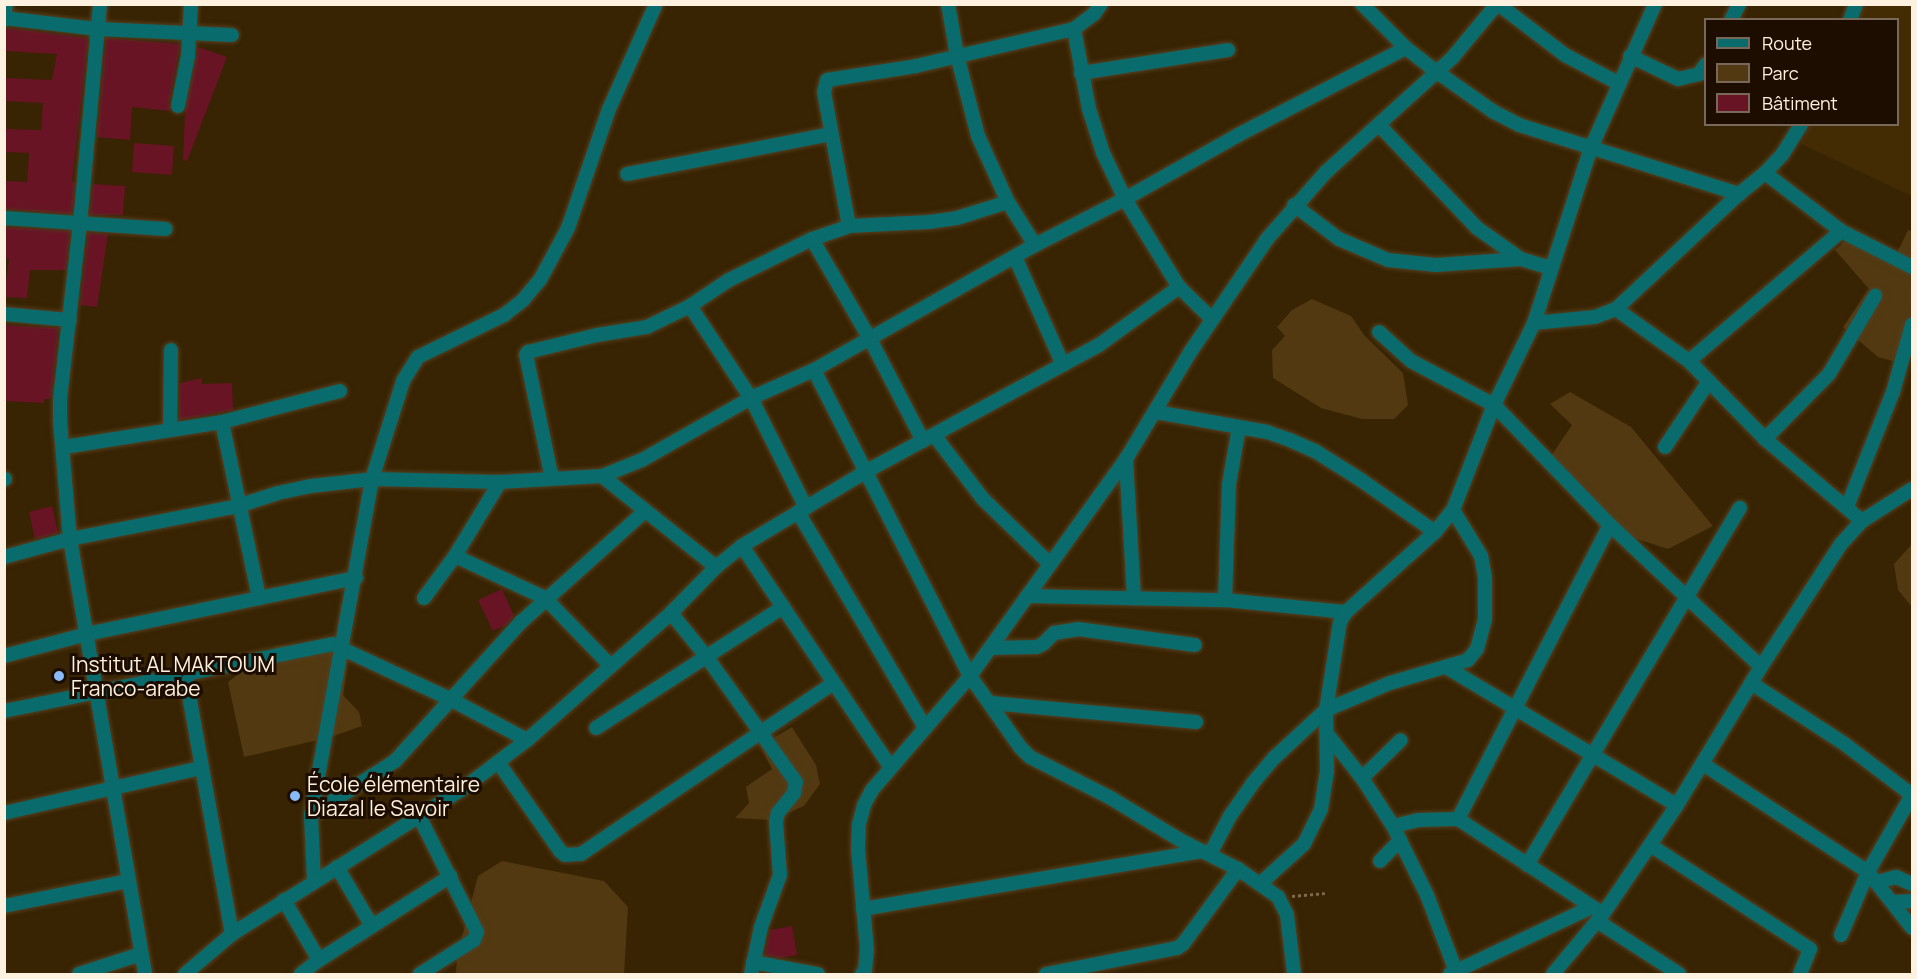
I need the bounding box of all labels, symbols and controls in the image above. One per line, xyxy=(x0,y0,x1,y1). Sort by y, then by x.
legend xyxy=(1704,18,1899,126)
text: Route xyxy=(1762,31,1812,55)
text: Parc xyxy=(1762,61,1799,85)
text: Bâtiment xyxy=(1762,91,1838,115)
place label: Institut AL MAkTOUM Franco-arabe xyxy=(71,651,276,701)
marker: Institut AL MAkTOUM Franco-arabe xyxy=(52,669,66,683)
place label: École élémentaire Diazal le Savoir xyxy=(307,771,480,821)
marker: École élémentaire Diazal le Savoir xyxy=(288,789,302,803)

